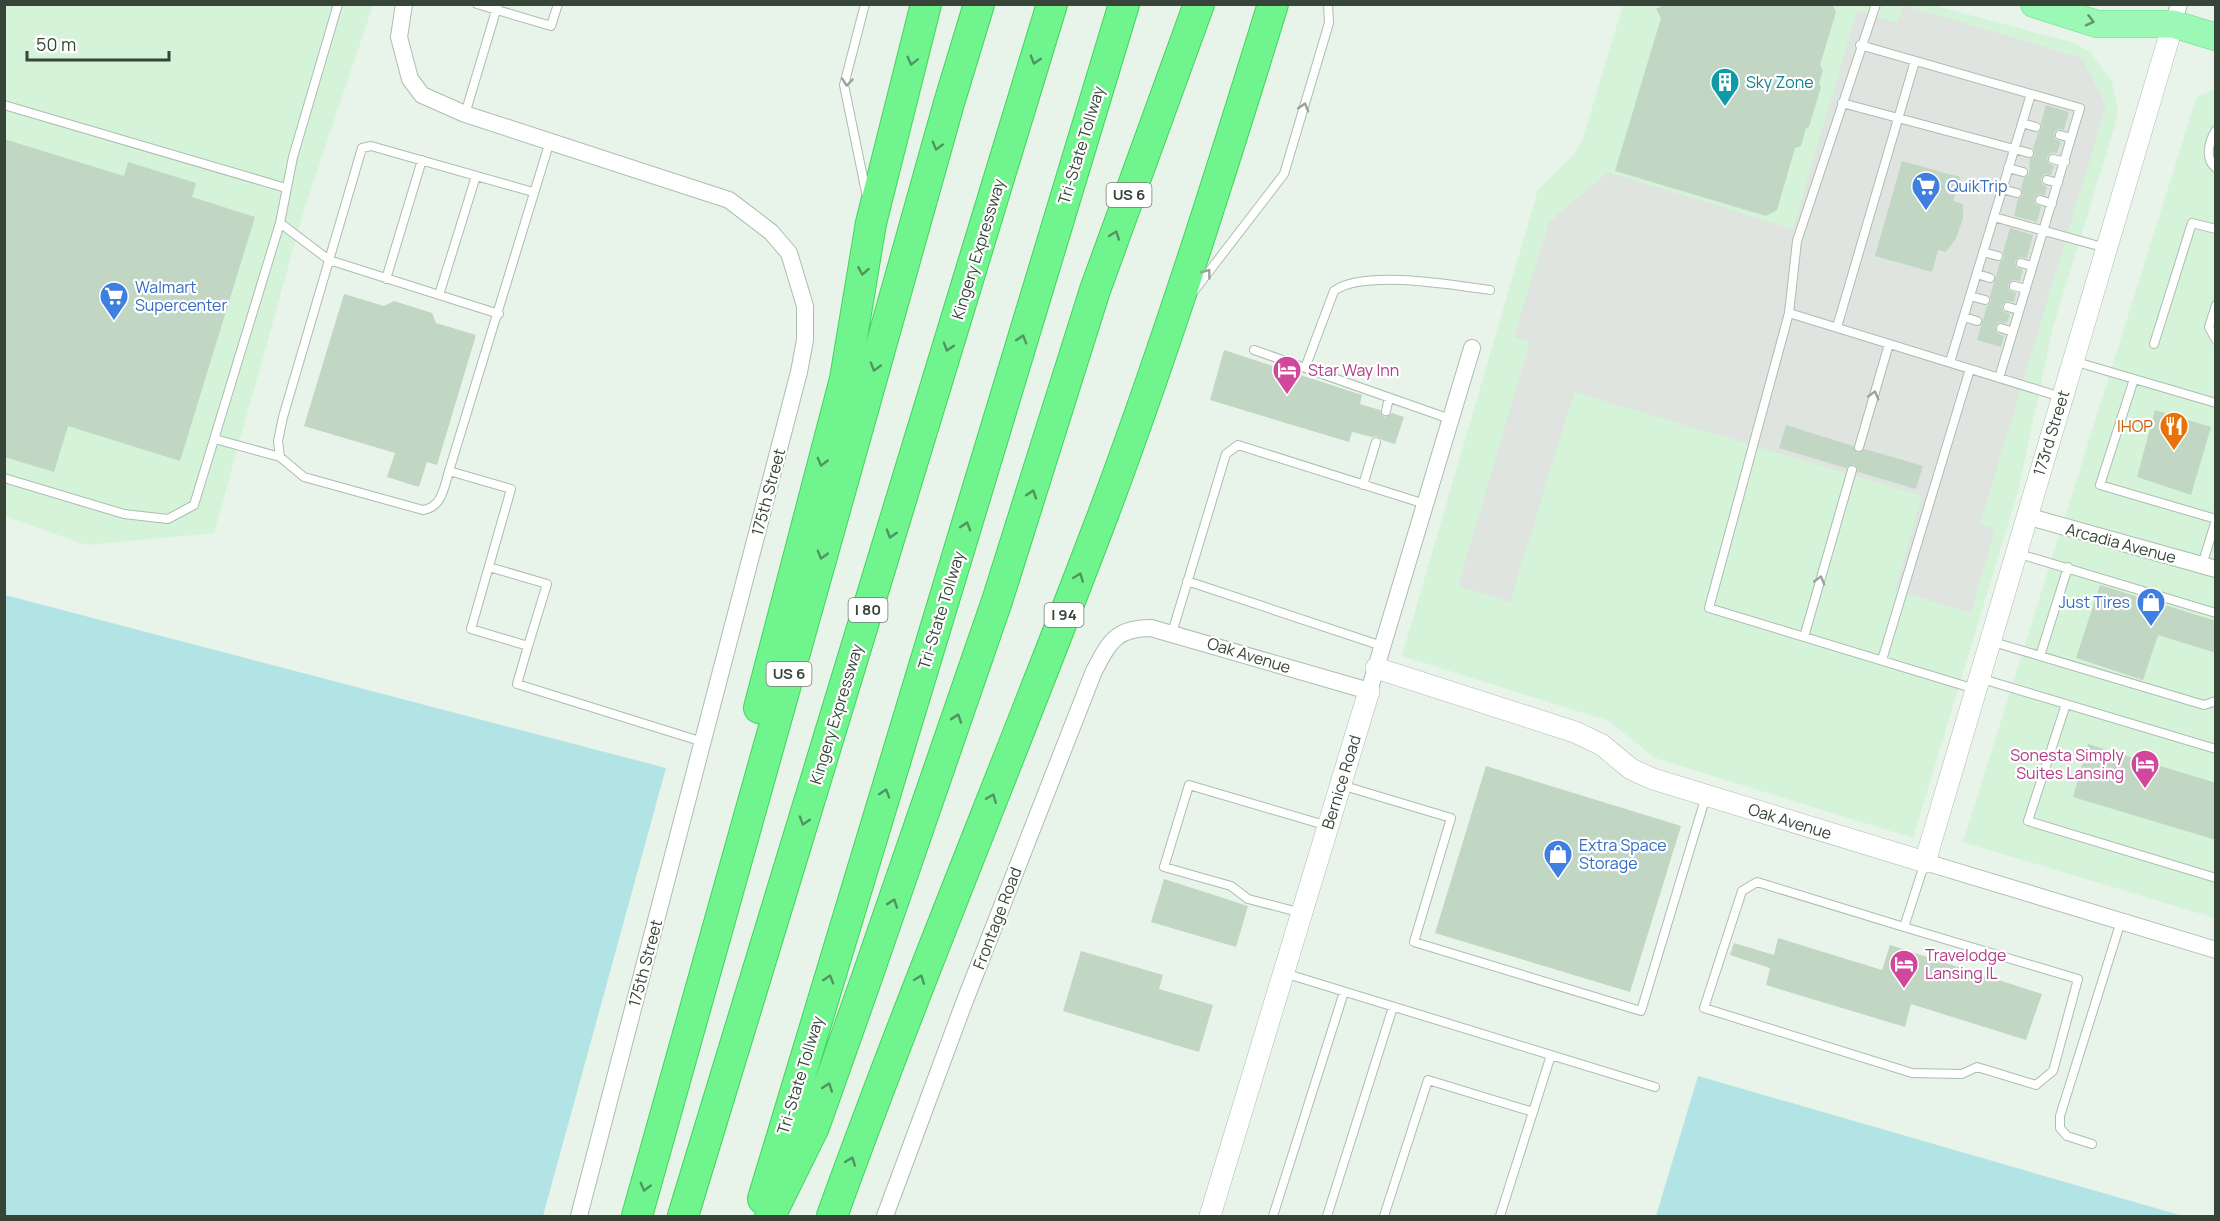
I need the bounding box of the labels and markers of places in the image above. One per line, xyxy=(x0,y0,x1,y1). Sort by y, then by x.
building icon: Sky Zone xyxy=(1709,66,1741,108)
place label: Sky Zone xyxy=(1746,71,1814,93)
supermarket icon: QuikTrip xyxy=(1910,170,1942,212)
place label: QuikTrip xyxy=(1947,175,2007,197)
place label: Walmart Supercenter xyxy=(135,276,227,316)
supermarket icon: Walmart Supercenter xyxy=(98,280,130,322)
hotel icon: Star Way Inn xyxy=(1271,354,1303,396)
place label: Star Way Inn xyxy=(1308,359,1399,381)
restaurant icon: IHOP xyxy=(2158,410,2190,452)
place label: IHOP xyxy=(2117,415,2153,437)
shop icon: Just Tires xyxy=(2135,586,2167,628)
place label: Just Tires xyxy=(2058,591,2130,613)
place label: Sonesta Simply Suites Lansing xyxy=(2010,744,2125,784)
hotel icon: Sonesta Simply Suites Lansing xyxy=(2129,748,2161,790)
place label: Extra Space Storage xyxy=(1579,834,1667,874)
shop icon: Extra Space Storage xyxy=(1542,838,1574,880)
place label: Travelodge Lansing IL xyxy=(1925,944,2006,984)
hotel icon: Travelodge Lansing IL xyxy=(1888,948,1920,990)

